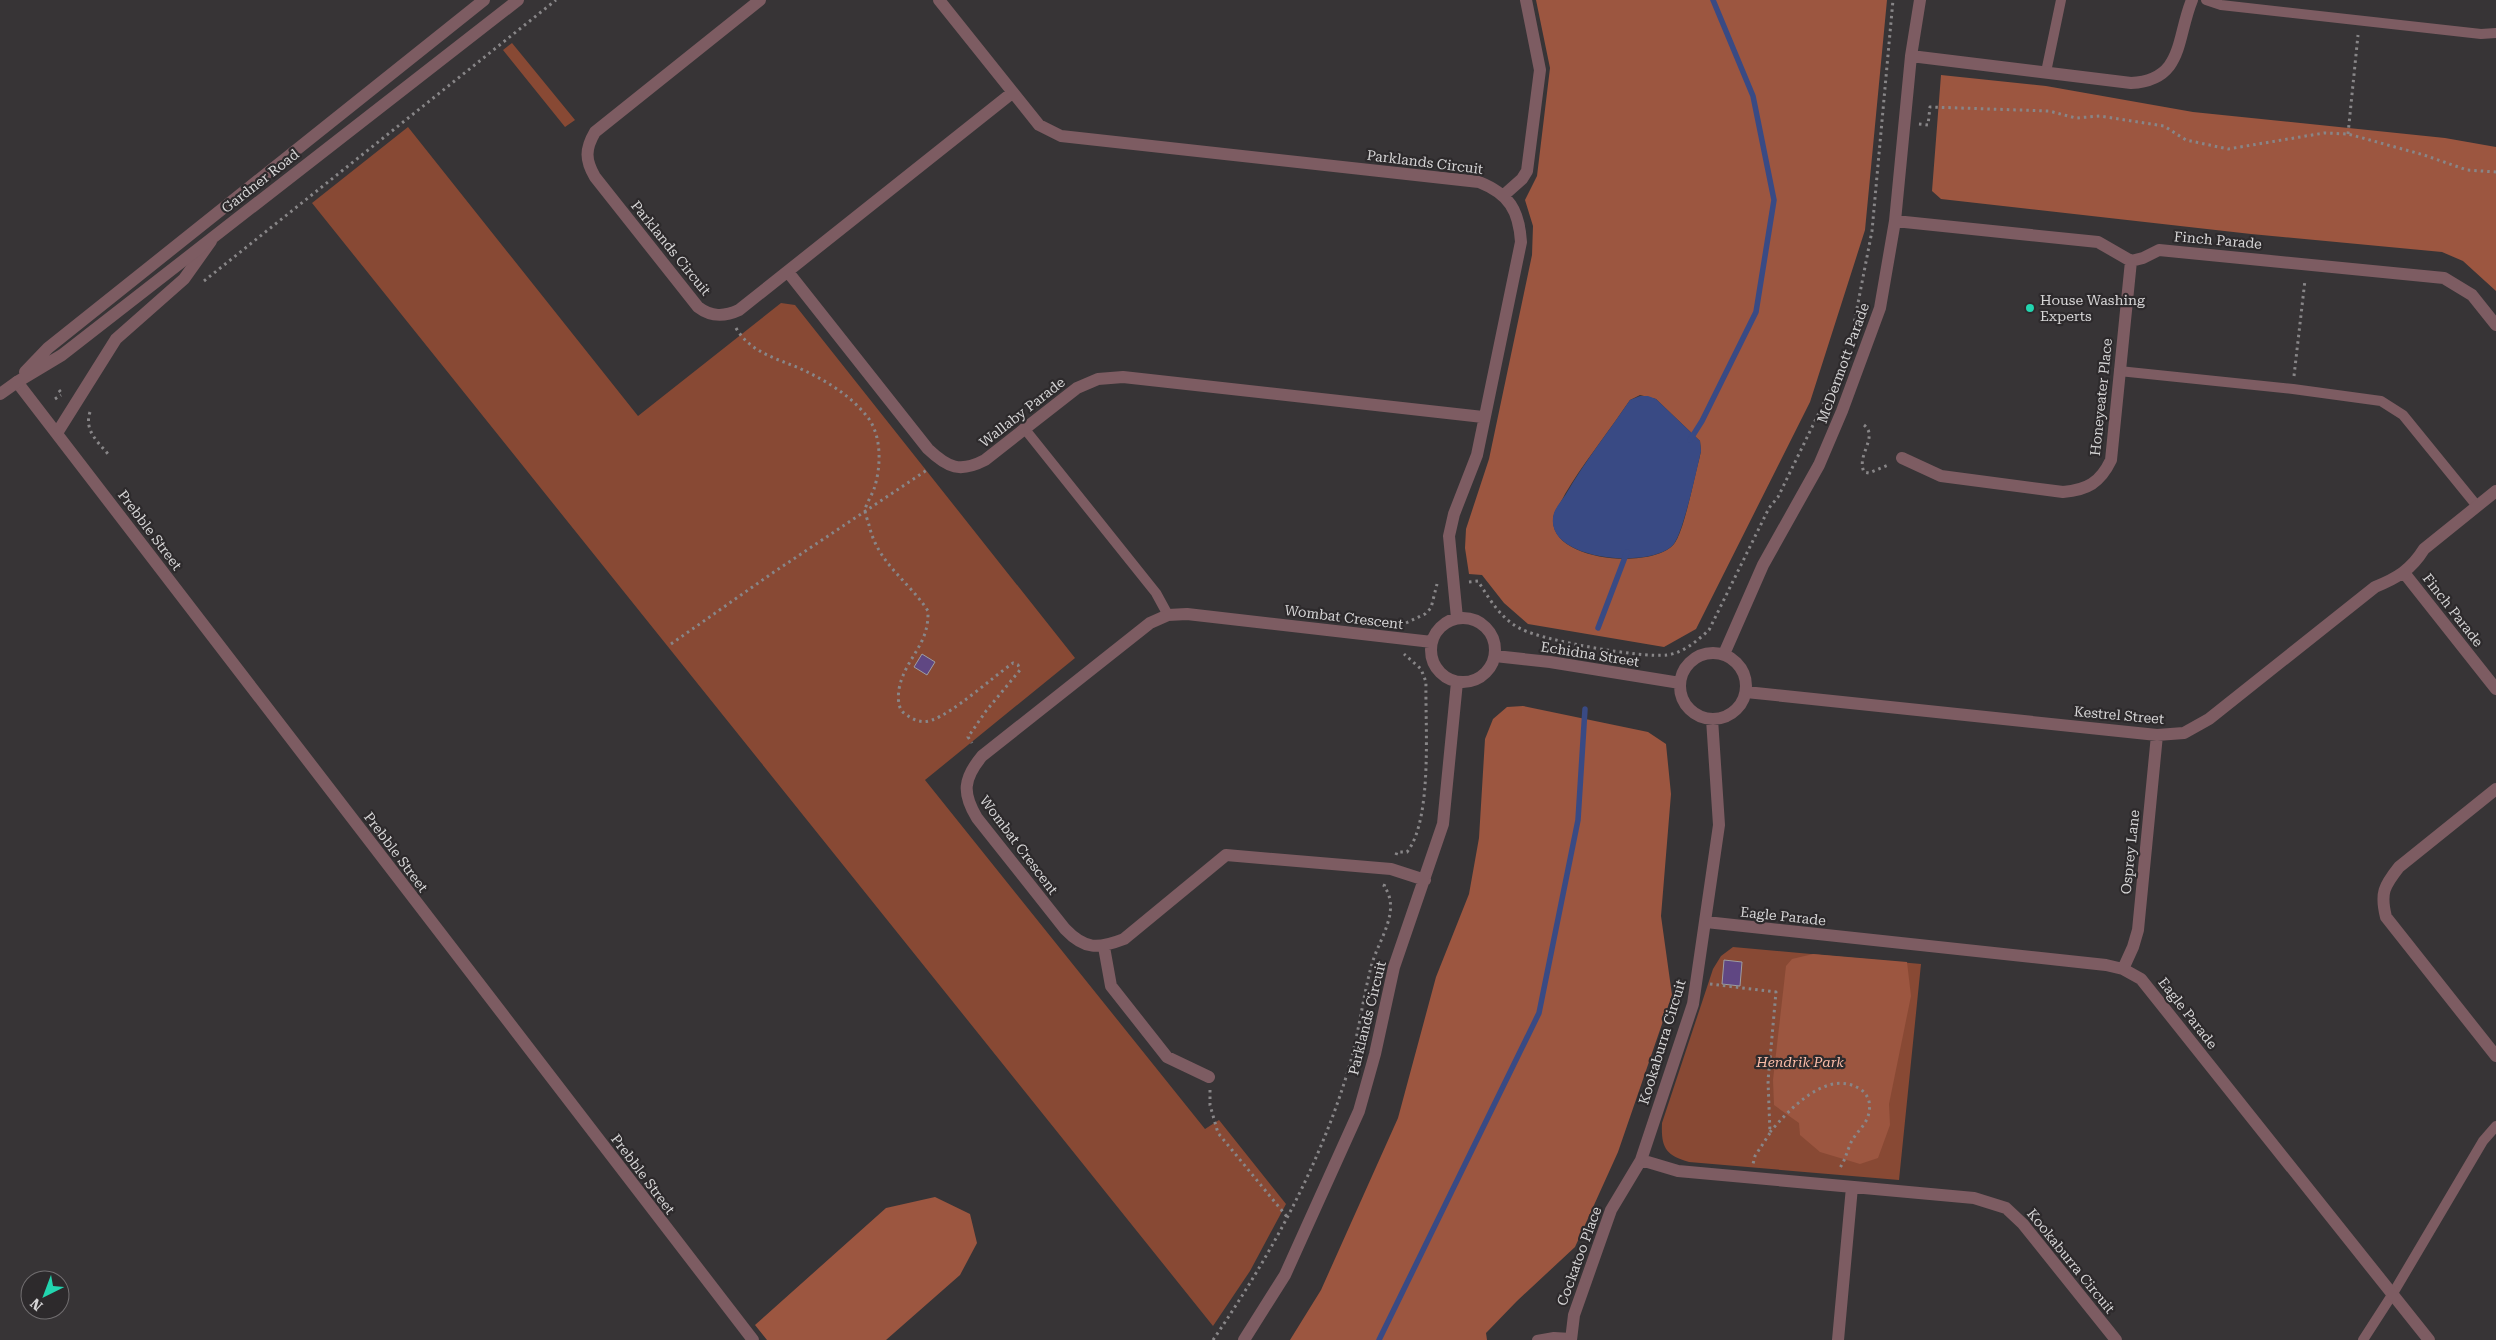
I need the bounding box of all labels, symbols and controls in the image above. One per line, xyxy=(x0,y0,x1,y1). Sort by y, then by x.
street label: Gardner Road xyxy=(218,146,302,216)
street label: Parklands Circuit xyxy=(1366,147,1484,177)
street label: Parklands Circuit xyxy=(628,197,714,299)
street label: Finch Parade xyxy=(2173,228,2263,252)
place label: House Washing Experts xyxy=(2040,292,2145,324)
street label: McDermott Parade xyxy=(1814,300,1872,425)
marker: House Washing Experts xyxy=(2024,302,2036,314)
street label: Honeyeater Place xyxy=(2087,337,2115,457)
street label: Wallaby Parade xyxy=(976,374,1068,450)
street label: Prebble Street xyxy=(115,487,185,573)
street label: Finch Parade xyxy=(2420,570,2487,650)
street label: Wombat Crescent xyxy=(1284,602,1404,632)
street label: Echidna Street xyxy=(1540,638,1640,670)
street label: Kestrel Street xyxy=(2073,703,2165,727)
street label: Wombat Crescent xyxy=(977,792,1061,898)
street label: Prebble Street xyxy=(361,809,431,895)
street label: Osprey Lane xyxy=(2118,809,2142,895)
street label: Eagle Parade xyxy=(1739,904,1827,928)
street label: Parklands Circuit xyxy=(1345,959,1389,1077)
street label: Eagle Parade xyxy=(2155,974,2221,1052)
street label: Kookaburra Circuit xyxy=(1635,978,1689,1106)
park label: Hendrik Park xyxy=(1755,1054,1844,1070)
street label: Prebble Street xyxy=(608,1131,678,1217)
street label: Cockatoo Place xyxy=(1554,1204,1604,1308)
street label: Kookaburra Circuit xyxy=(2024,1206,2118,1316)
north arrow xyxy=(20,1270,70,1320)
text: N xyxy=(27,1295,46,1314)

